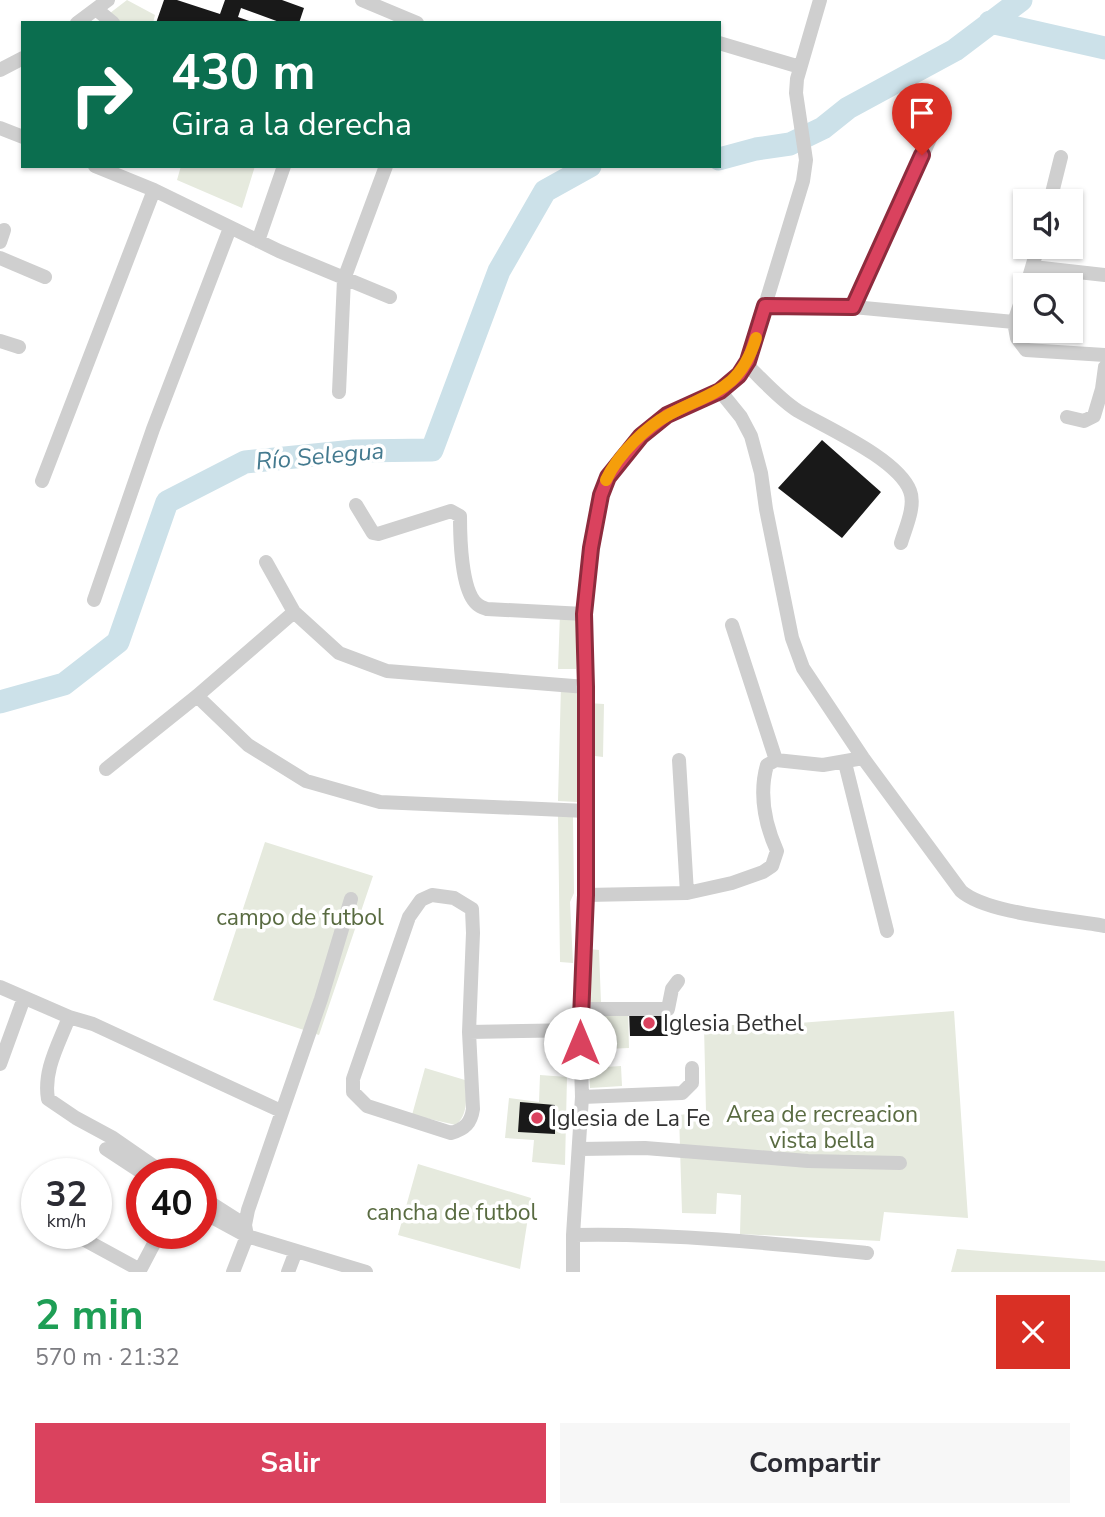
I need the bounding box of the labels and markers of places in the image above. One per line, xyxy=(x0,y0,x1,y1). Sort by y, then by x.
pin xyxy=(892,83,952,155)
place label: Iglesia Bethel xyxy=(663,1008,804,1039)
marker: Iglesia Bethel xyxy=(641,1015,657,1031)
place label: Iglesia de La Fe xyxy=(551,1103,710,1134)
marker: Iglesia de La Fe xyxy=(529,1110,545,1126)

